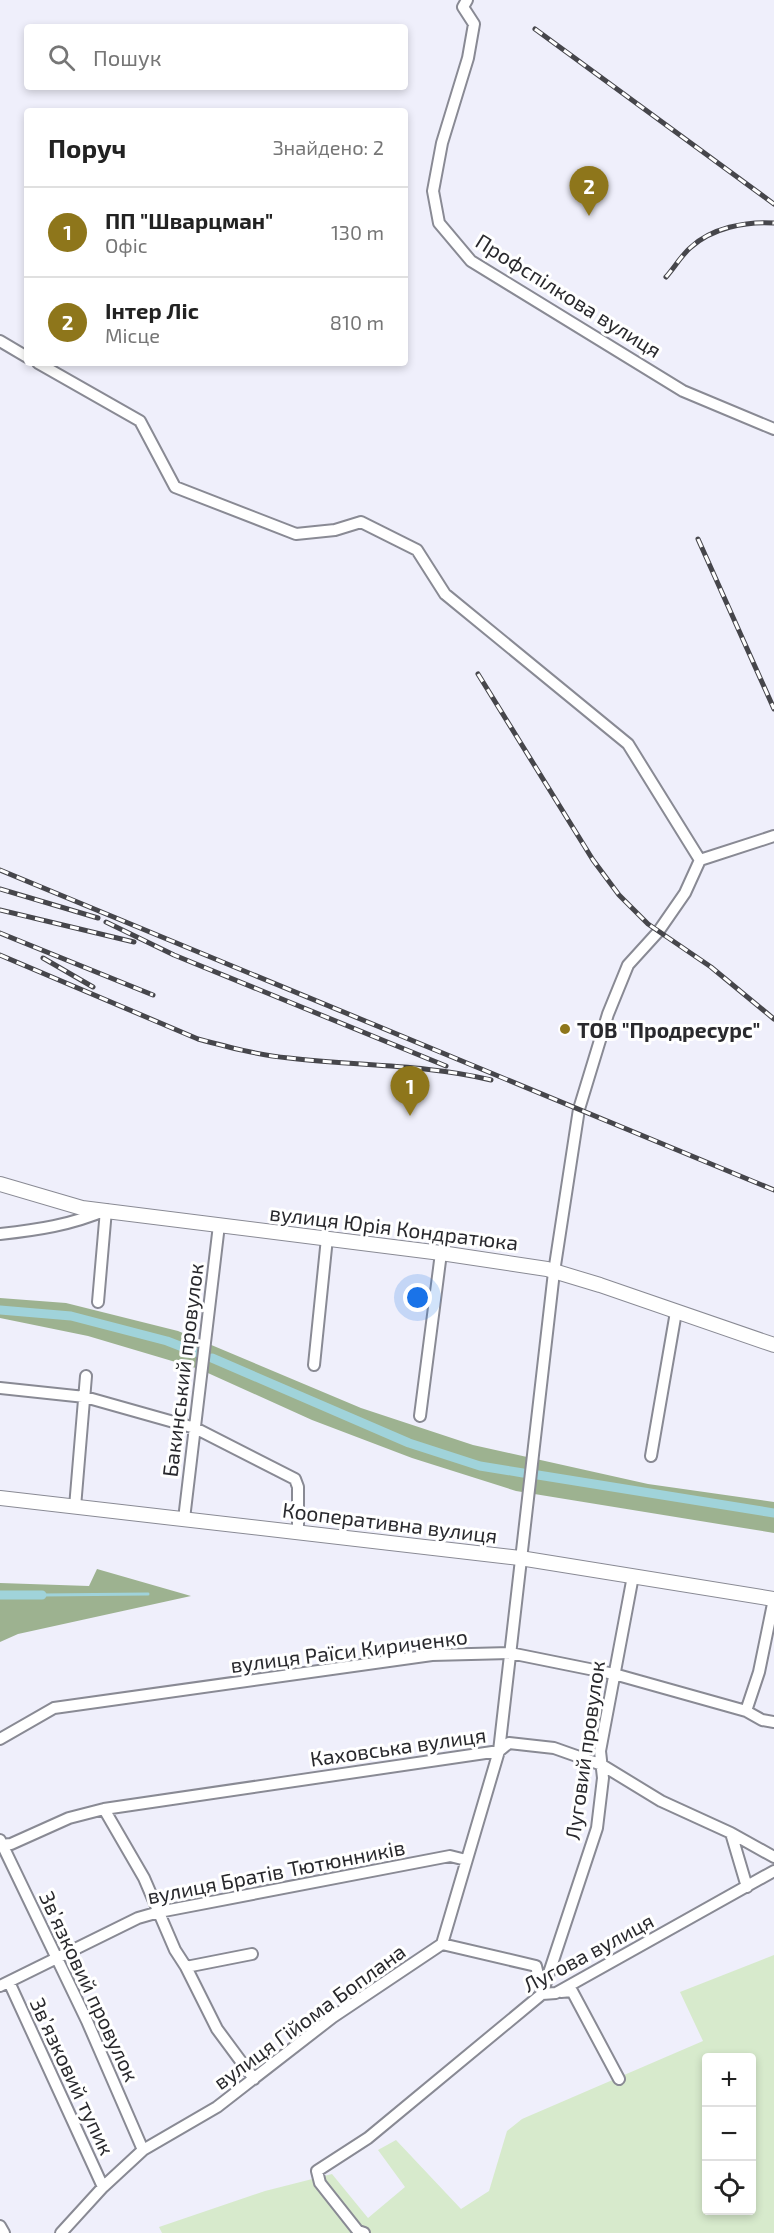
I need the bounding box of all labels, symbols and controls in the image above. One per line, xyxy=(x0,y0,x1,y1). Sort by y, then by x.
search box xyxy=(24,24,408,90)
icon: search xyxy=(45,41,78,74)
text: Пошук xyxy=(93,44,162,70)
text: Поруч xyxy=(48,132,126,163)
text: Знайдено: 2 xyxy=(273,135,384,159)
pin: 2 xyxy=(570,166,608,216)
text: ПП "Шварцман" xyxy=(105,207,273,233)
text: 1 xyxy=(63,220,72,244)
text: 130 m xyxy=(331,220,384,244)
street label: Профспілкова вулиця xyxy=(471,228,666,363)
text: Офіс xyxy=(105,233,148,257)
text: Інтер Ліс xyxy=(105,297,199,323)
text: 2 xyxy=(62,310,73,334)
text: 810 m xyxy=(330,310,384,334)
text: Місце xyxy=(105,323,160,347)
place label: ТОВ "Продресурс" xyxy=(577,1017,760,1042)
marker: ТОВ "Продресурс" xyxy=(558,1022,572,1036)
pin: 1 xyxy=(390,1066,430,1116)
street label: вулиця Юрія Кондратюка xyxy=(268,1199,520,1256)
street label: Бакинський провулок xyxy=(156,1262,209,1478)
your location xyxy=(403,1283,432,1312)
street label: Кооперативна вулиця xyxy=(281,1496,499,1549)
street label: вулиця Раїси Кириченко xyxy=(229,1623,469,1678)
street label: Луговий провулок xyxy=(559,1659,610,1841)
street label: Каховська вулиця xyxy=(308,1721,488,1772)
street label: вулиця Братів Тютюнників xyxy=(145,1834,407,1909)
street label: Звʼязковий провулок xyxy=(34,1887,145,2085)
street label: Лугова вулиця xyxy=(518,1907,658,1998)
street label: вулиця Гійома Боплана xyxy=(208,1938,410,2095)
street label: Звʼязковий тупик xyxy=(25,1993,120,2159)
map controls xyxy=(702,2053,756,2215)
button: + xyxy=(702,2053,756,2107)
button: − xyxy=(702,2107,756,2161)
button: locate xyxy=(702,2161,756,2215)

